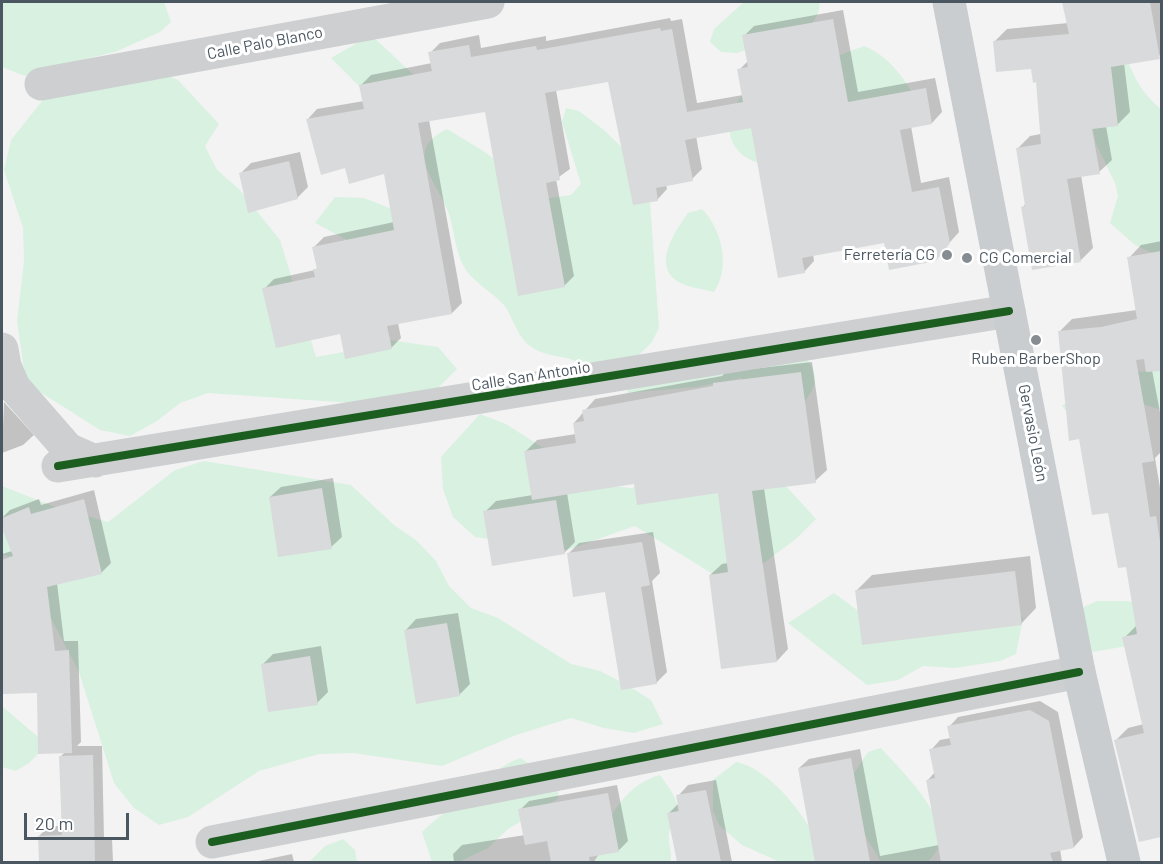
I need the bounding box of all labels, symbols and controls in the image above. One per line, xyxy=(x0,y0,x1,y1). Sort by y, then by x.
street label: Calle Palo Blanco xyxy=(206,22,324,64)
place label: Ferretería CG xyxy=(844,245,935,265)
marker: Ferretería CG xyxy=(940,248,954,262)
place label: CG Comercial xyxy=(979,248,1072,268)
marker: CG Comercial xyxy=(960,251,974,265)
marker: Ruben BarberShop xyxy=(1029,333,1043,347)
place label: Ruben BarberShop xyxy=(971,349,1101,369)
street label: Calle San Antonio xyxy=(470,357,592,395)
street label: Gervasio León xyxy=(1014,383,1052,483)
scale bar xyxy=(27,801,132,839)
text: 20 m xyxy=(35,812,73,834)

